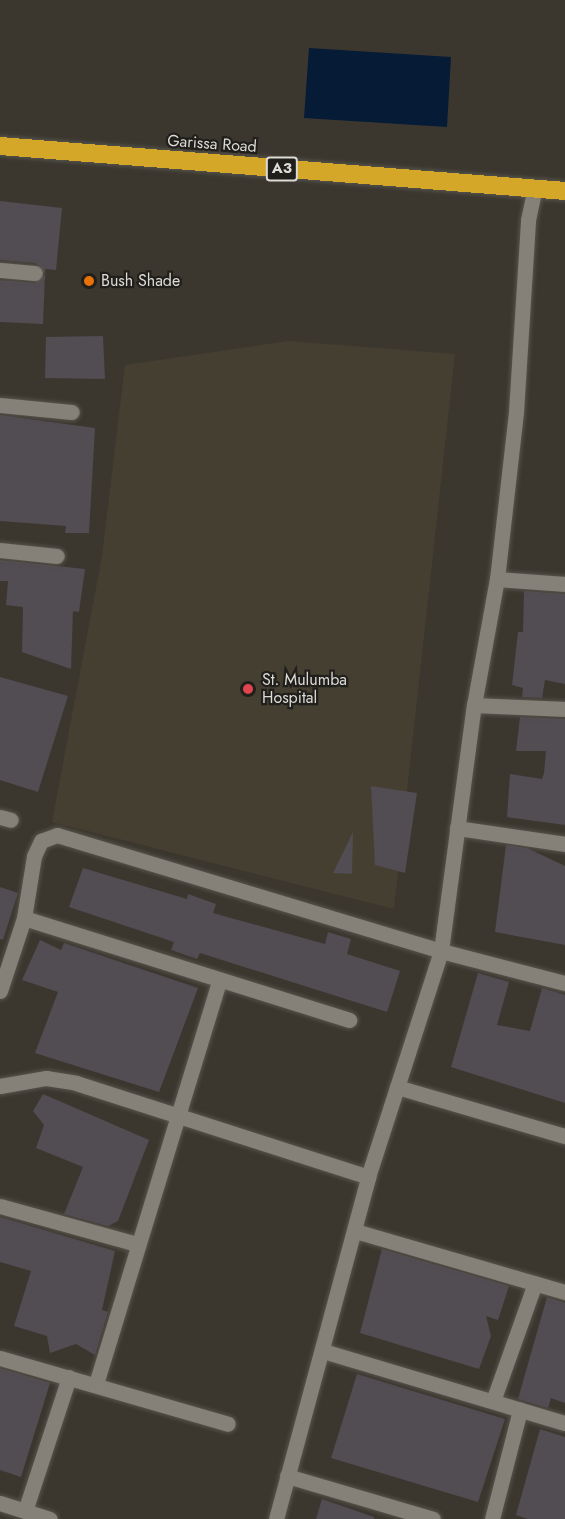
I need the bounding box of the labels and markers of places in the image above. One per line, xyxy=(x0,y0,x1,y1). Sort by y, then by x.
place label: Bush Shade xyxy=(101,271,180,291)
marker: Bush Shade xyxy=(82,274,96,288)
place label: St. Mulumba Hospital xyxy=(262,670,347,708)
marker: St. Mulumba Hospital xyxy=(239,680,257,698)

